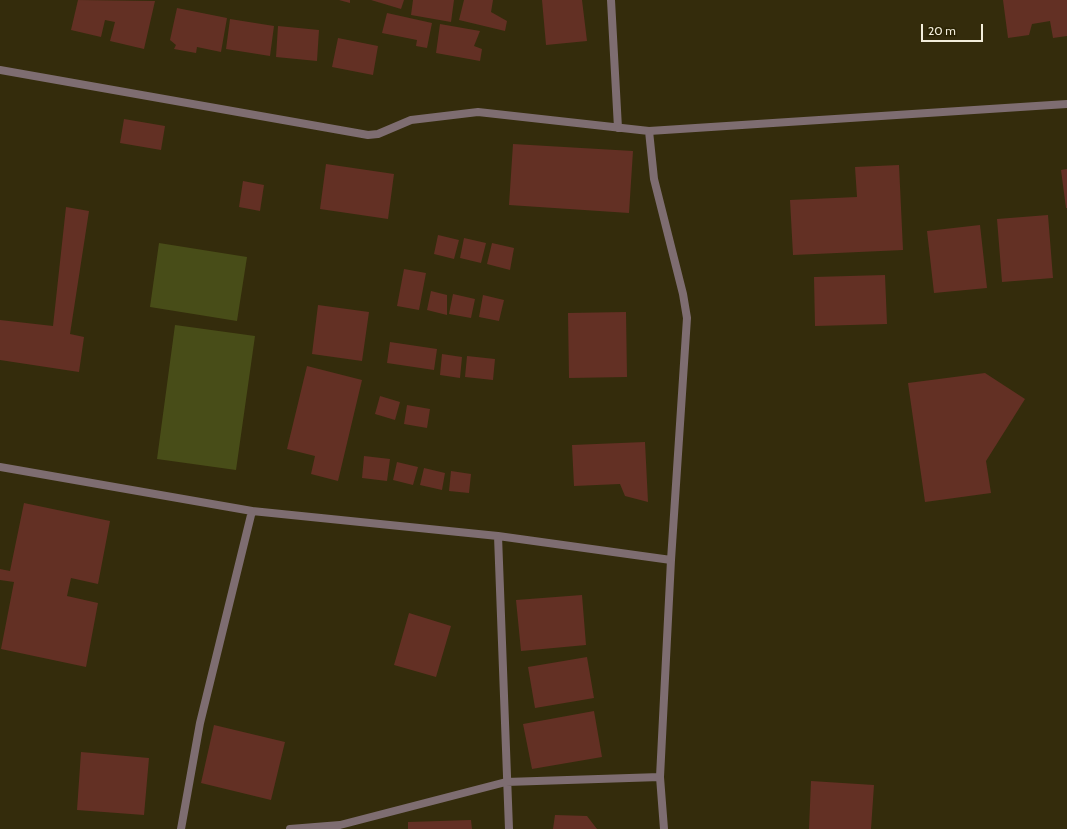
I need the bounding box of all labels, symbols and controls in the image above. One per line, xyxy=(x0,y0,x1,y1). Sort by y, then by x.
scale bar xyxy=(923,16,985,42)
text: 20 m xyxy=(928,23,956,38)

